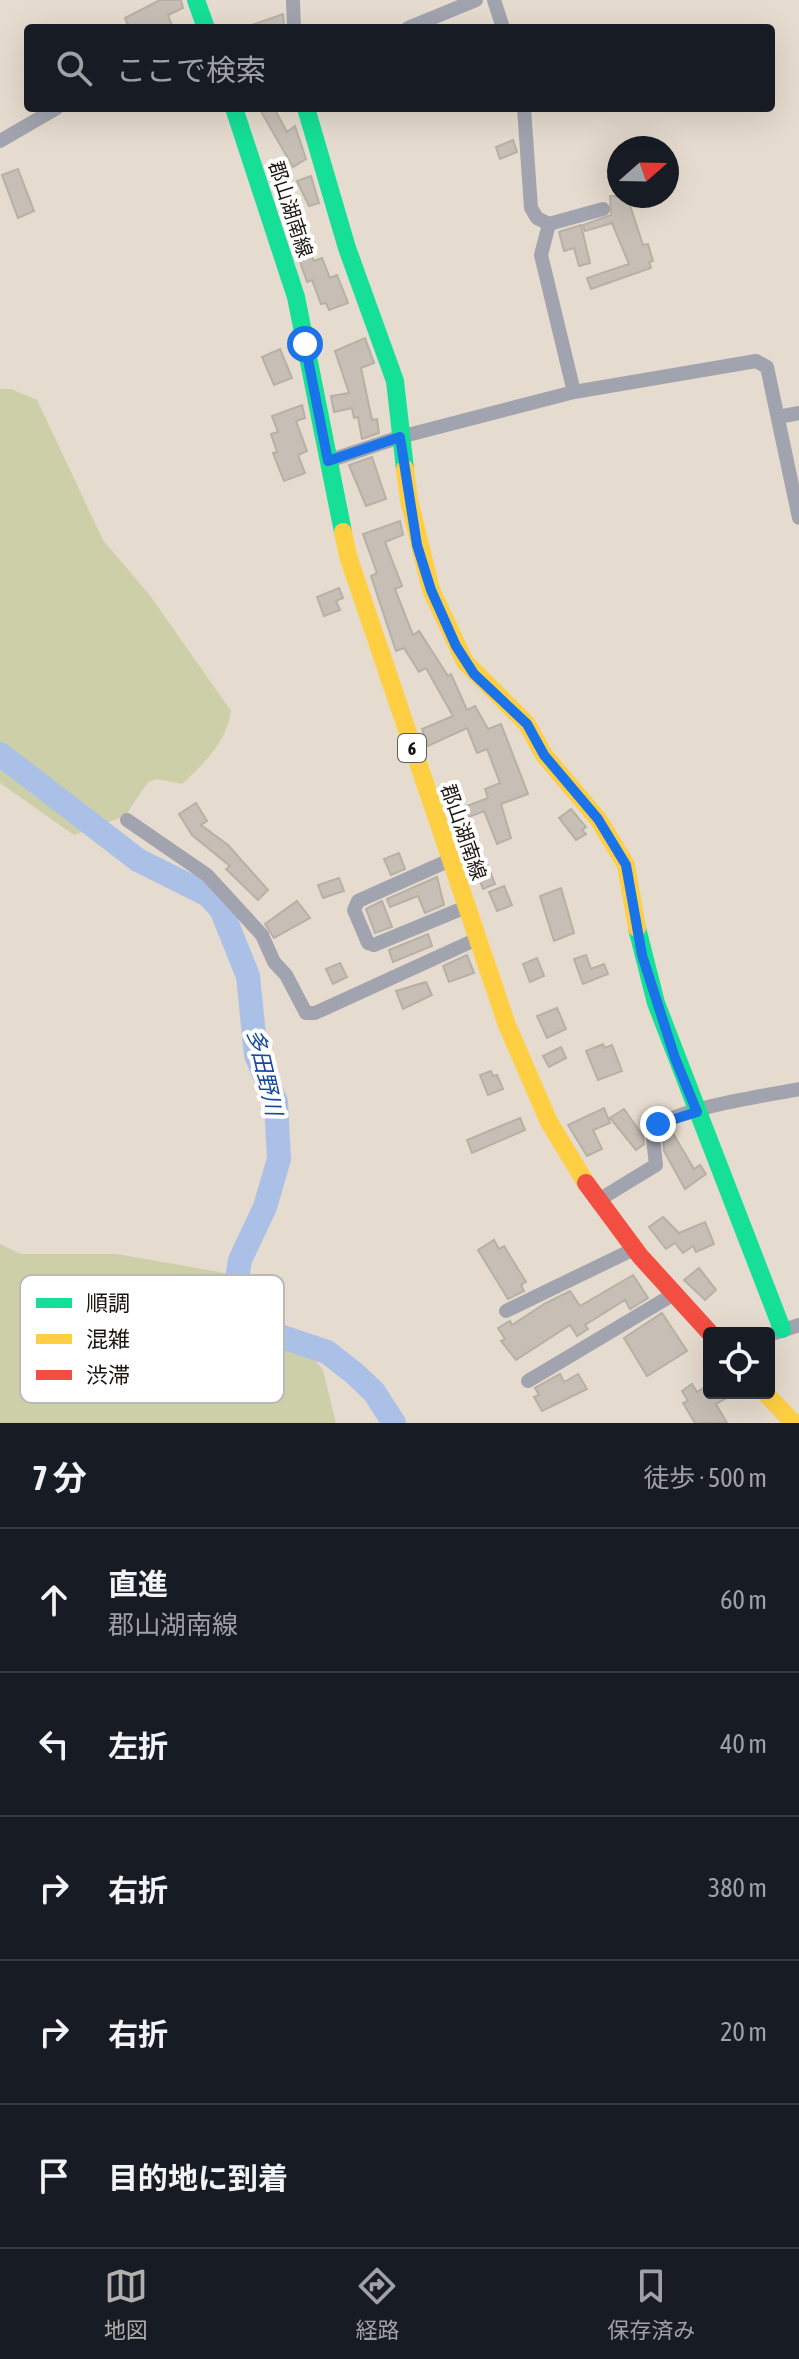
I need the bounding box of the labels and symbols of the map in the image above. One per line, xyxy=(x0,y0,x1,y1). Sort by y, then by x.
north arrow xyxy=(607,136,679,208)
street label: 郡山湖南線 xyxy=(265,158,317,260)
route start xyxy=(287,326,323,362)
road number: 6 xyxy=(398,734,426,762)
street label: 郡山湖南線 xyxy=(437,781,491,883)
water label: 多田野川 xyxy=(242,1026,288,1120)
route end xyxy=(640,1106,676,1142)
legend xyxy=(20,1275,284,1403)
text: 順調 xyxy=(86,1290,130,1316)
text: 混雑 xyxy=(86,1326,130,1352)
text: 渋滞 xyxy=(86,1362,130,1388)

